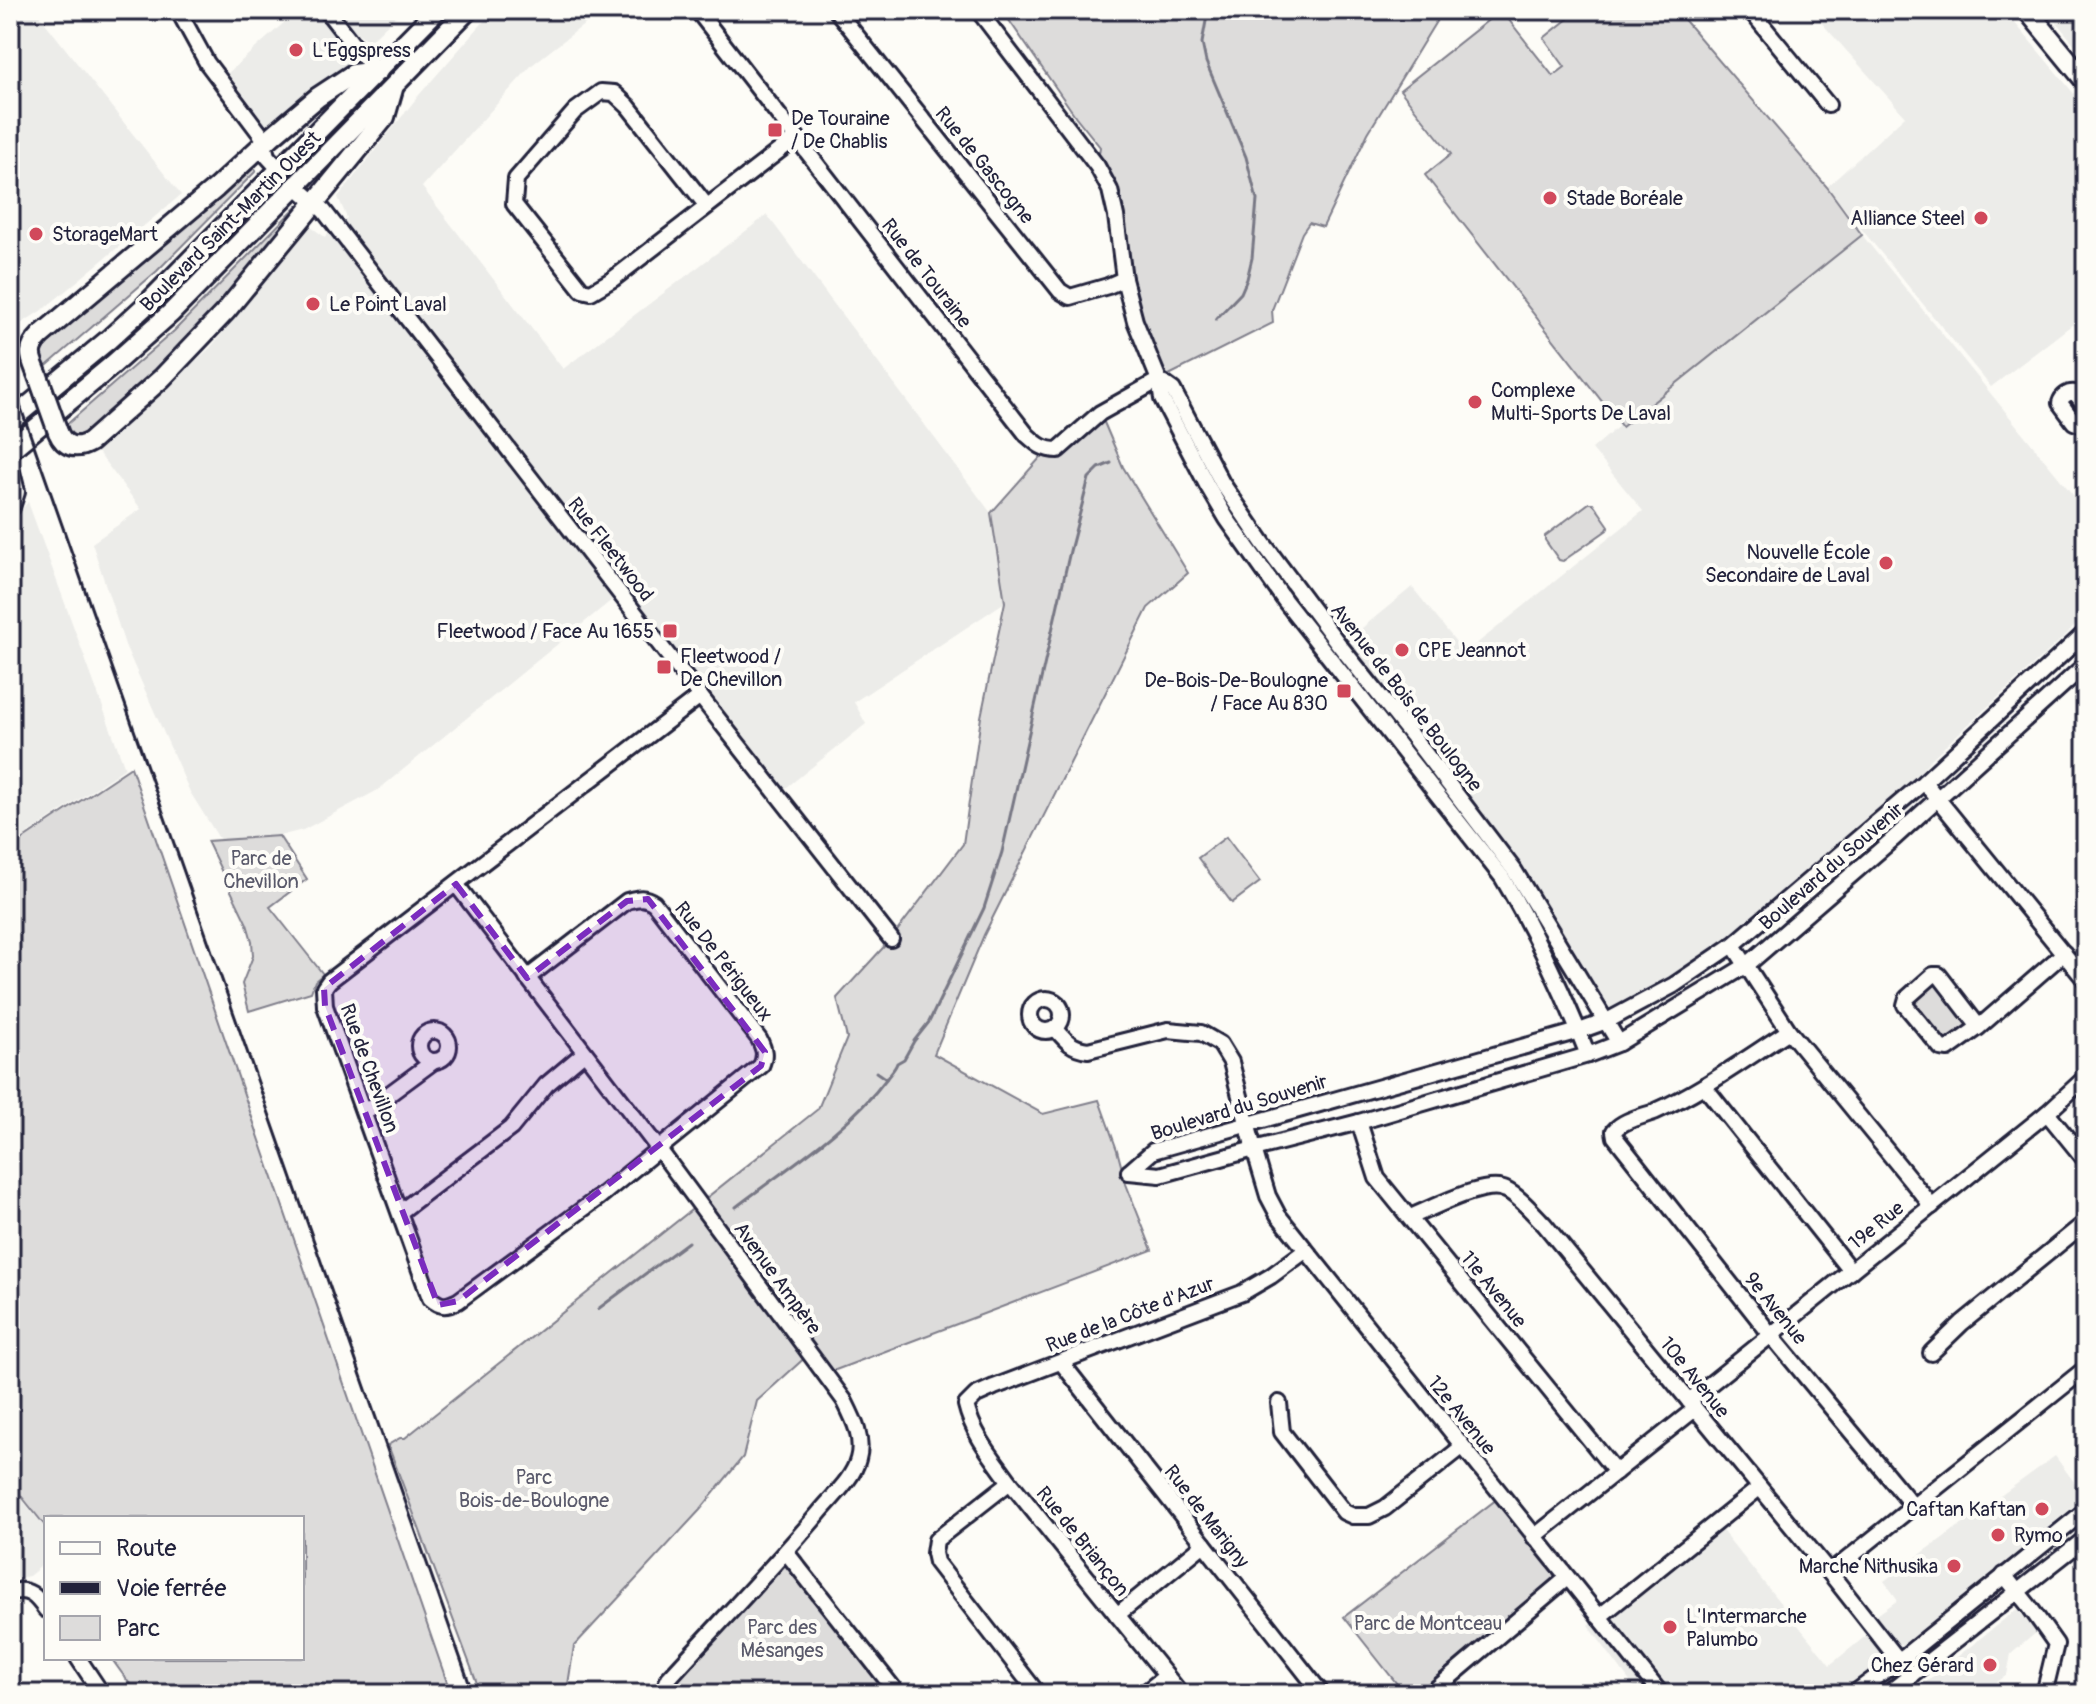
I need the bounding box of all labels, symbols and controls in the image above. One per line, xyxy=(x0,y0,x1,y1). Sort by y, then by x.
place label: L'Eggspress xyxy=(312,38,411,63)
marker: L'Eggspress xyxy=(287,41,305,59)
street label: Rue de Gascogne xyxy=(930,102,1040,229)
place label: De Touraine / De Chablis xyxy=(791,106,890,154)
marker: De Touraine / De Chablis xyxy=(766,121,784,139)
street label: Boulevard Saint-Martin Ouest xyxy=(135,125,327,317)
place label: Stade Boréale xyxy=(1566,186,1683,211)
marker: Stade Boréale xyxy=(1541,189,1559,207)
place label: Alliance Steel xyxy=(1850,206,1965,231)
marker: Alliance Steel xyxy=(1972,209,1990,227)
street label: Rue de Touraine xyxy=(876,214,977,333)
place label: StorageMart xyxy=(52,222,159,247)
marker: StorageMart xyxy=(27,225,45,243)
place label: Le Point Laval xyxy=(329,292,447,317)
marker: Le Point Laval xyxy=(304,295,322,313)
place label: Complexe Multi-Sports De Laval xyxy=(1491,378,1671,426)
marker: Complexe Multi-Sports De Laval xyxy=(1466,393,1484,411)
street label: Rue Fleetwood xyxy=(562,492,659,606)
place label: Nouvelle École Secondaire de Laval xyxy=(1705,540,1870,588)
marker: Nouvelle École Secondaire de Laval xyxy=(1877,554,1895,572)
street label: Avenue de Bois de Boulogne xyxy=(1325,598,1488,797)
place label: Fleetwood / Face Au 1655 xyxy=(437,619,654,644)
marker: Fleetwood / Face Au 1655 xyxy=(661,622,679,640)
place label: CPE Jeannot xyxy=(1418,638,1527,663)
marker: CPE Jeannot xyxy=(1393,641,1411,659)
place label: Fleetwood / De Chevillon xyxy=(680,644,782,692)
marker: Fleetwood / De Chevillon xyxy=(655,658,673,676)
place label: De-Bois-De-Boulogne / Face Au 830 xyxy=(1144,668,1328,716)
marker: De-Bois-De-Boulogne / Face Au 830 xyxy=(1335,682,1353,700)
street label: Boulevard du Souvenir xyxy=(1754,797,1909,936)
park label: Parc de Chevillon xyxy=(223,846,299,894)
street label: Rue De Périgueux xyxy=(669,896,778,1026)
street label: Rue de Chevillon xyxy=(335,1000,404,1136)
street label: Boulevard du Souvenir xyxy=(1148,1069,1330,1146)
street label: 19e Rue xyxy=(1844,1196,1909,1255)
street label: Avenue Ampère xyxy=(728,1217,827,1339)
street label: 11e Avenue xyxy=(1455,1246,1532,1333)
street label: 9e Avenue xyxy=(1739,1267,1812,1350)
street label: Rue de la Côte d'Azur xyxy=(1043,1271,1218,1358)
street label: 10e Avenue xyxy=(1654,1332,1735,1423)
street label: 12e Avenue xyxy=(1422,1371,1501,1460)
street label: Rue de Marigny xyxy=(1159,1460,1255,1573)
park label: Parc Bois-de-Boulogne xyxy=(459,1465,609,1513)
street label: Rue de Briançon xyxy=(1031,1481,1135,1601)
place label: Caftan Kaftan xyxy=(1906,1497,2026,1522)
marker: Caftan Kaftan xyxy=(2033,1500,2051,1518)
legend xyxy=(44,1516,304,1660)
place label: Rymo xyxy=(2014,1523,2063,1548)
marker: Rymo xyxy=(1989,1526,2007,1544)
text: Route xyxy=(116,1534,177,1563)
place label: Marche Nithusika xyxy=(1799,1554,1938,1579)
marker: Marche Nithusika xyxy=(1945,1557,1963,1575)
text: Voie ferrée xyxy=(116,1574,227,1603)
place label: L'Intermarche Palumbo xyxy=(1686,1604,1807,1652)
park label: Parc de Montceau xyxy=(1354,1611,1502,1636)
text: Parc xyxy=(116,1614,160,1643)
park label: Parc des Mésanges xyxy=(741,1615,823,1663)
marker: L'Intermarche Palumbo xyxy=(1661,1618,1679,1636)
place label: Chez Gérard xyxy=(1871,1653,1974,1678)
marker: Chez Gérard xyxy=(1981,1656,1999,1674)

